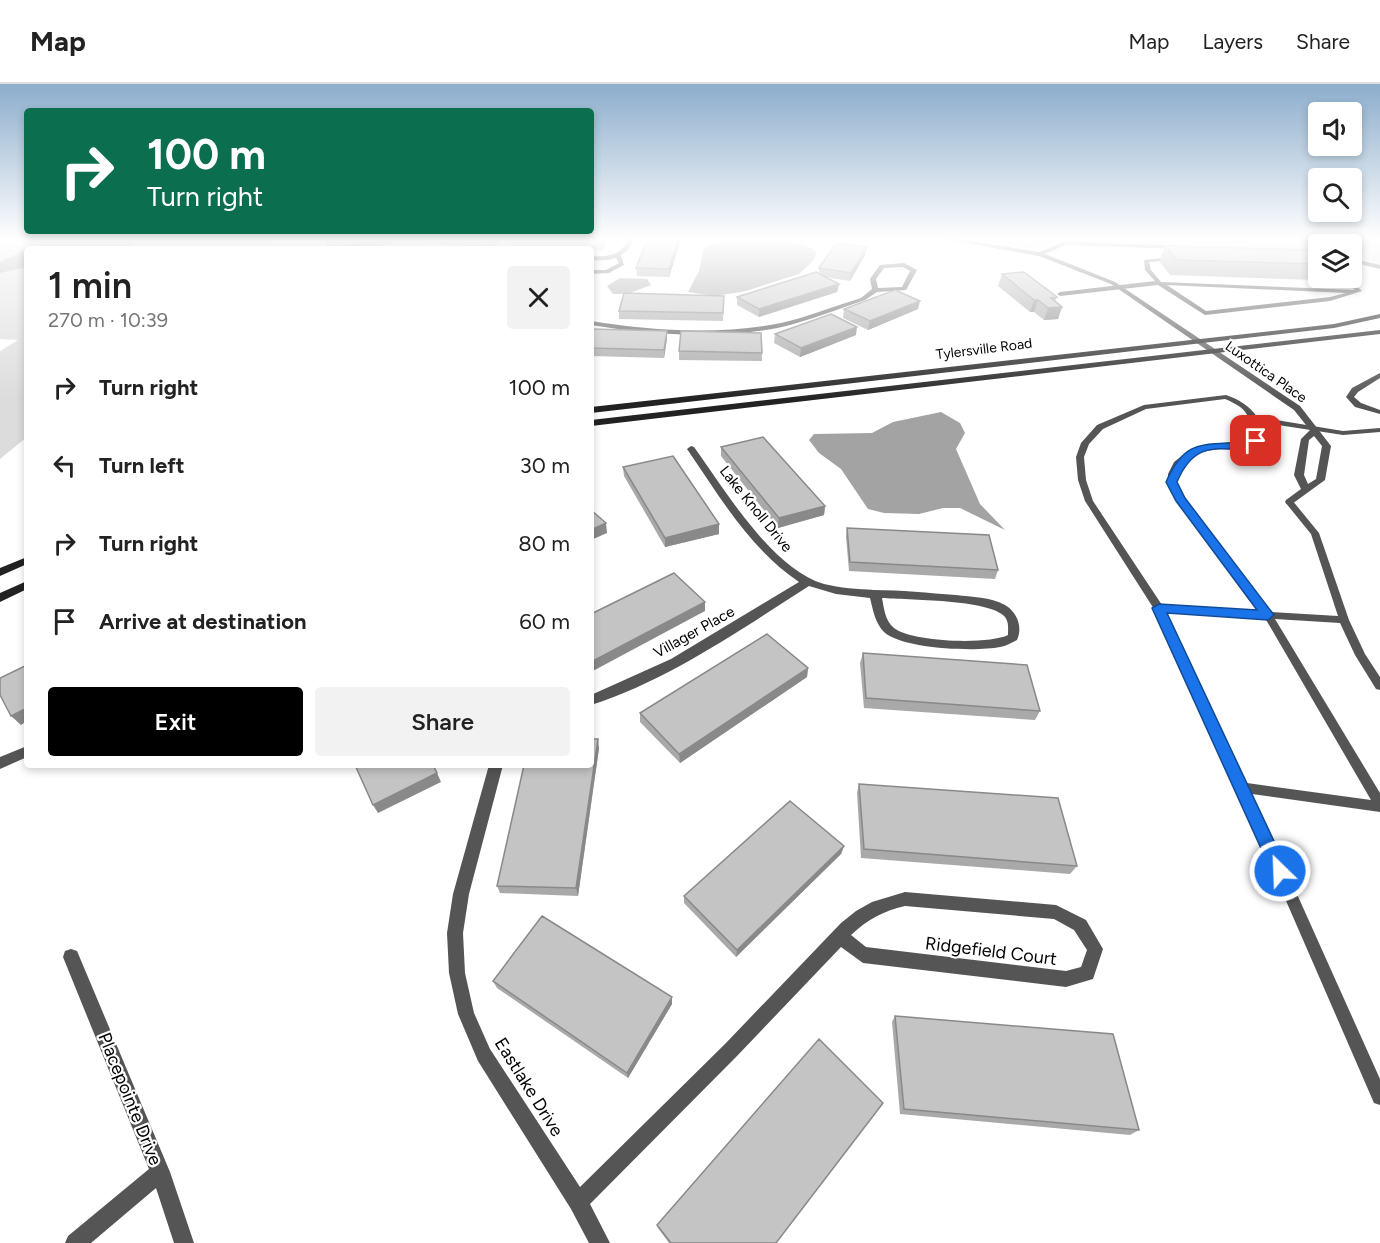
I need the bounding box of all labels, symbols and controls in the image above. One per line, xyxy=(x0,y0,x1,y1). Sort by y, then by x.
text: Map xyxy=(30,24,86,58)
text: Map xyxy=(1129,29,1169,54)
text: Layers xyxy=(1202,29,1263,54)
text: Share xyxy=(1296,29,1350,54)
map controls xyxy=(1308,102,1362,288)
button: sound xyxy=(1308,102,1362,156)
text: 100 m xyxy=(147,129,266,180)
icon: right xyxy=(48,132,126,210)
button: search xyxy=(1308,168,1362,222)
text: Turn right xyxy=(147,180,263,213)
button: layers xyxy=(1308,234,1362,288)
text: 1 min xyxy=(48,264,132,307)
button: close xyxy=(507,266,570,329)
text: 270 m · 10:39 xyxy=(48,308,168,332)
street label: Tylersville Road xyxy=(935,335,1033,363)
street label: Luxottica Place xyxy=(1222,338,1310,407)
icon: right xyxy=(48,371,81,404)
text: Turn right xyxy=(99,374,198,401)
text: 100 m xyxy=(509,374,570,401)
pin xyxy=(1230,415,1281,466)
icon: arrive xyxy=(1239,424,1272,457)
icon: left xyxy=(48,449,81,482)
text: Turn left xyxy=(99,452,185,479)
text: 30 m xyxy=(520,452,570,479)
street label: Lake Knoll Drive xyxy=(716,462,796,556)
icon: right xyxy=(48,527,81,560)
text: Turn right xyxy=(99,530,198,557)
text: 80 m xyxy=(518,530,570,557)
street label: Villager Place xyxy=(650,602,738,662)
icon: arrive xyxy=(48,605,81,638)
text: Arrive at destination xyxy=(99,608,307,635)
text: 60 m xyxy=(519,608,570,635)
button: Exit xyxy=(48,687,303,756)
button: Share xyxy=(315,687,570,756)
position arrow xyxy=(1248,839,1312,903)
street label: Ridgefield Court xyxy=(924,932,1058,970)
street label: Placepointe Drive xyxy=(93,1029,167,1169)
street label: Eastlake Drive xyxy=(490,1033,568,1141)

